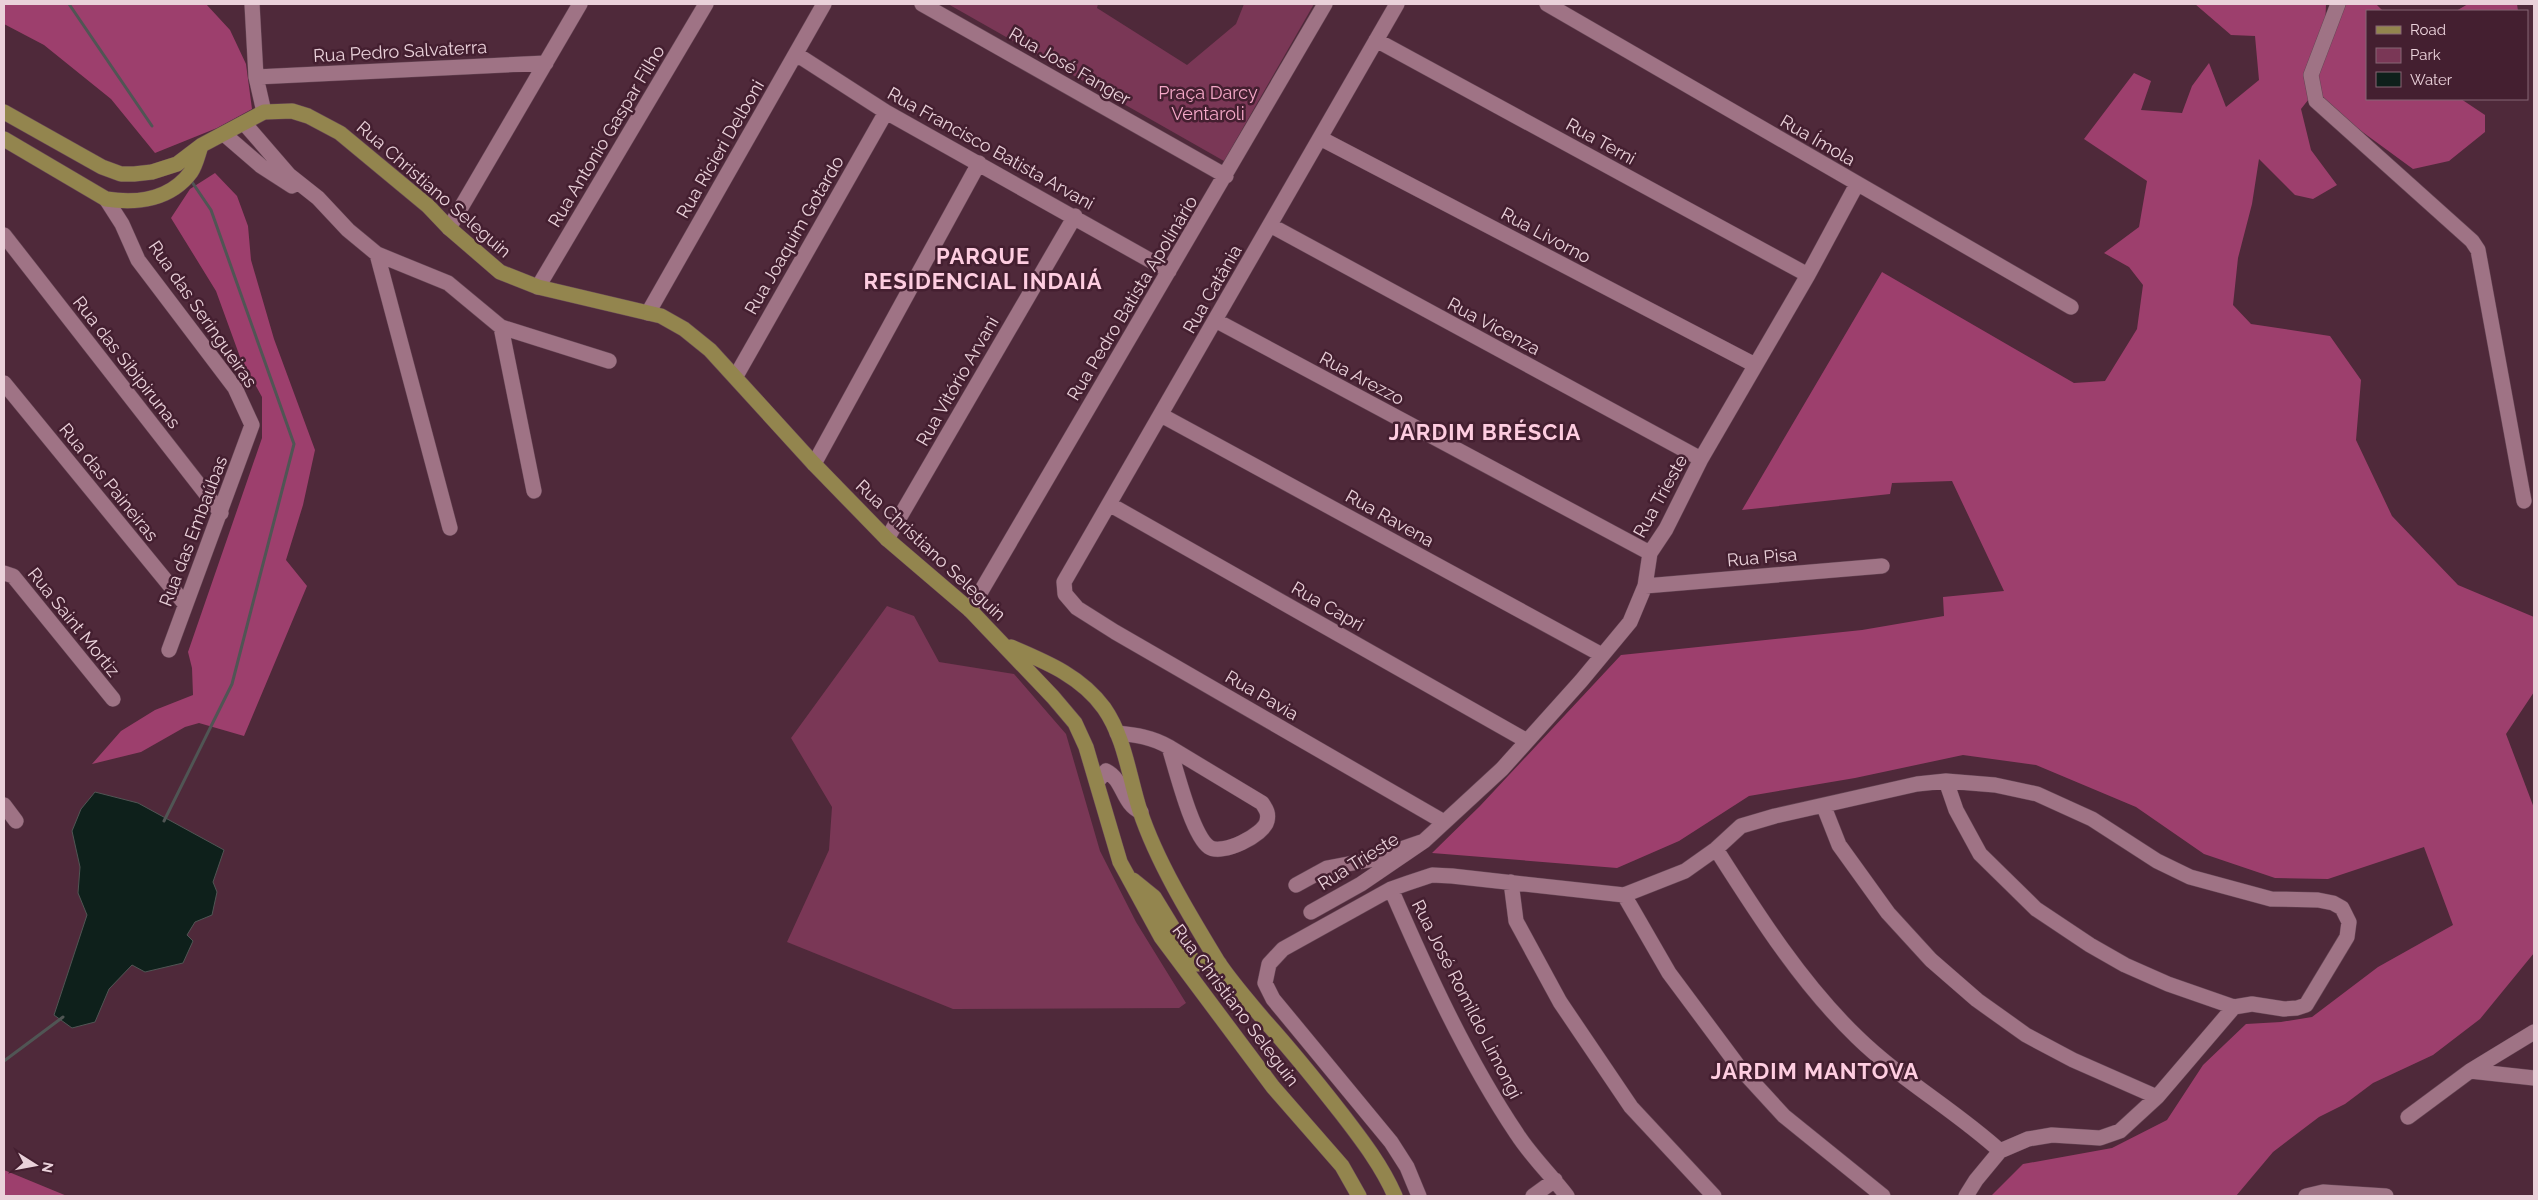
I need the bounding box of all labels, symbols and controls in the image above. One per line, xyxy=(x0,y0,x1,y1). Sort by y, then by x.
legend xyxy=(2366,10,2528,100)
text: Road xyxy=(2410,21,2446,39)
street label: Rua José Fanger xyxy=(1005,23,1135,110)
street label: Rua Pedro Salvaterra xyxy=(313,36,487,66)
street label: Rua Antonio Gaspar Filho xyxy=(543,41,669,231)
text: Park xyxy=(2410,46,2441,64)
text: Water xyxy=(2410,71,2453,89)
street label: Rua Ricieri Delboni xyxy=(672,76,768,222)
street label: Rua Francisco Batista Arvani xyxy=(884,82,1098,214)
park label: Praça Darcy Ventaroli xyxy=(1158,82,1258,124)
street label: Rua Ímola xyxy=(1777,109,1860,170)
street label: Rua Terni xyxy=(1562,113,1640,169)
street label: Rua Christiano Seleguin xyxy=(353,116,515,262)
street label: Rua Joaquim Gotardo xyxy=(740,152,848,318)
street label: Rua Pedro Batista Apolinário xyxy=(1062,192,1202,404)
street label: Rua Livorno xyxy=(1498,203,1595,268)
street label: Rua das Seringueiras xyxy=(144,237,262,392)
street label: Rua Catânia xyxy=(1178,241,1246,337)
district label: PARQUE RESIDENCIAL INDAIÁ xyxy=(863,243,1103,294)
street label: Rua das Sibipirunas xyxy=(69,292,185,432)
street label: Rua Vicenza xyxy=(1444,293,1544,359)
street label: Rua Vitório Arvani xyxy=(911,313,1003,449)
street label: Rua Arezzo xyxy=(1316,347,1408,409)
street label: Rua das Paineiras xyxy=(55,419,163,545)
district label: JARDIM BRÉSCIA xyxy=(1389,419,1581,445)
street label: Rua Trieste xyxy=(1629,451,1692,541)
street label: Rua das Embaúbas xyxy=(155,452,232,609)
street label: Rua Christiano Seleguin xyxy=(852,475,1010,625)
street label: Rua Ravena xyxy=(1342,485,1438,551)
street label: Rua Pisa xyxy=(1726,543,1798,571)
street label: Rua Saint Mortiz xyxy=(24,563,124,681)
street label: Rua Capri xyxy=(1288,577,1368,635)
street label: Rua Pavia xyxy=(1222,666,1302,724)
street label: Rua Trieste xyxy=(1314,828,1403,894)
street label: Rua José Romildo Limongi xyxy=(1408,896,1526,1102)
street label: Rua Christiano Seleguin xyxy=(1168,920,1304,1090)
district label: JARDIM MANTOVA xyxy=(1711,1058,1919,1084)
north arrow xyxy=(10,1140,60,1190)
text: N xyxy=(39,1161,57,1174)

